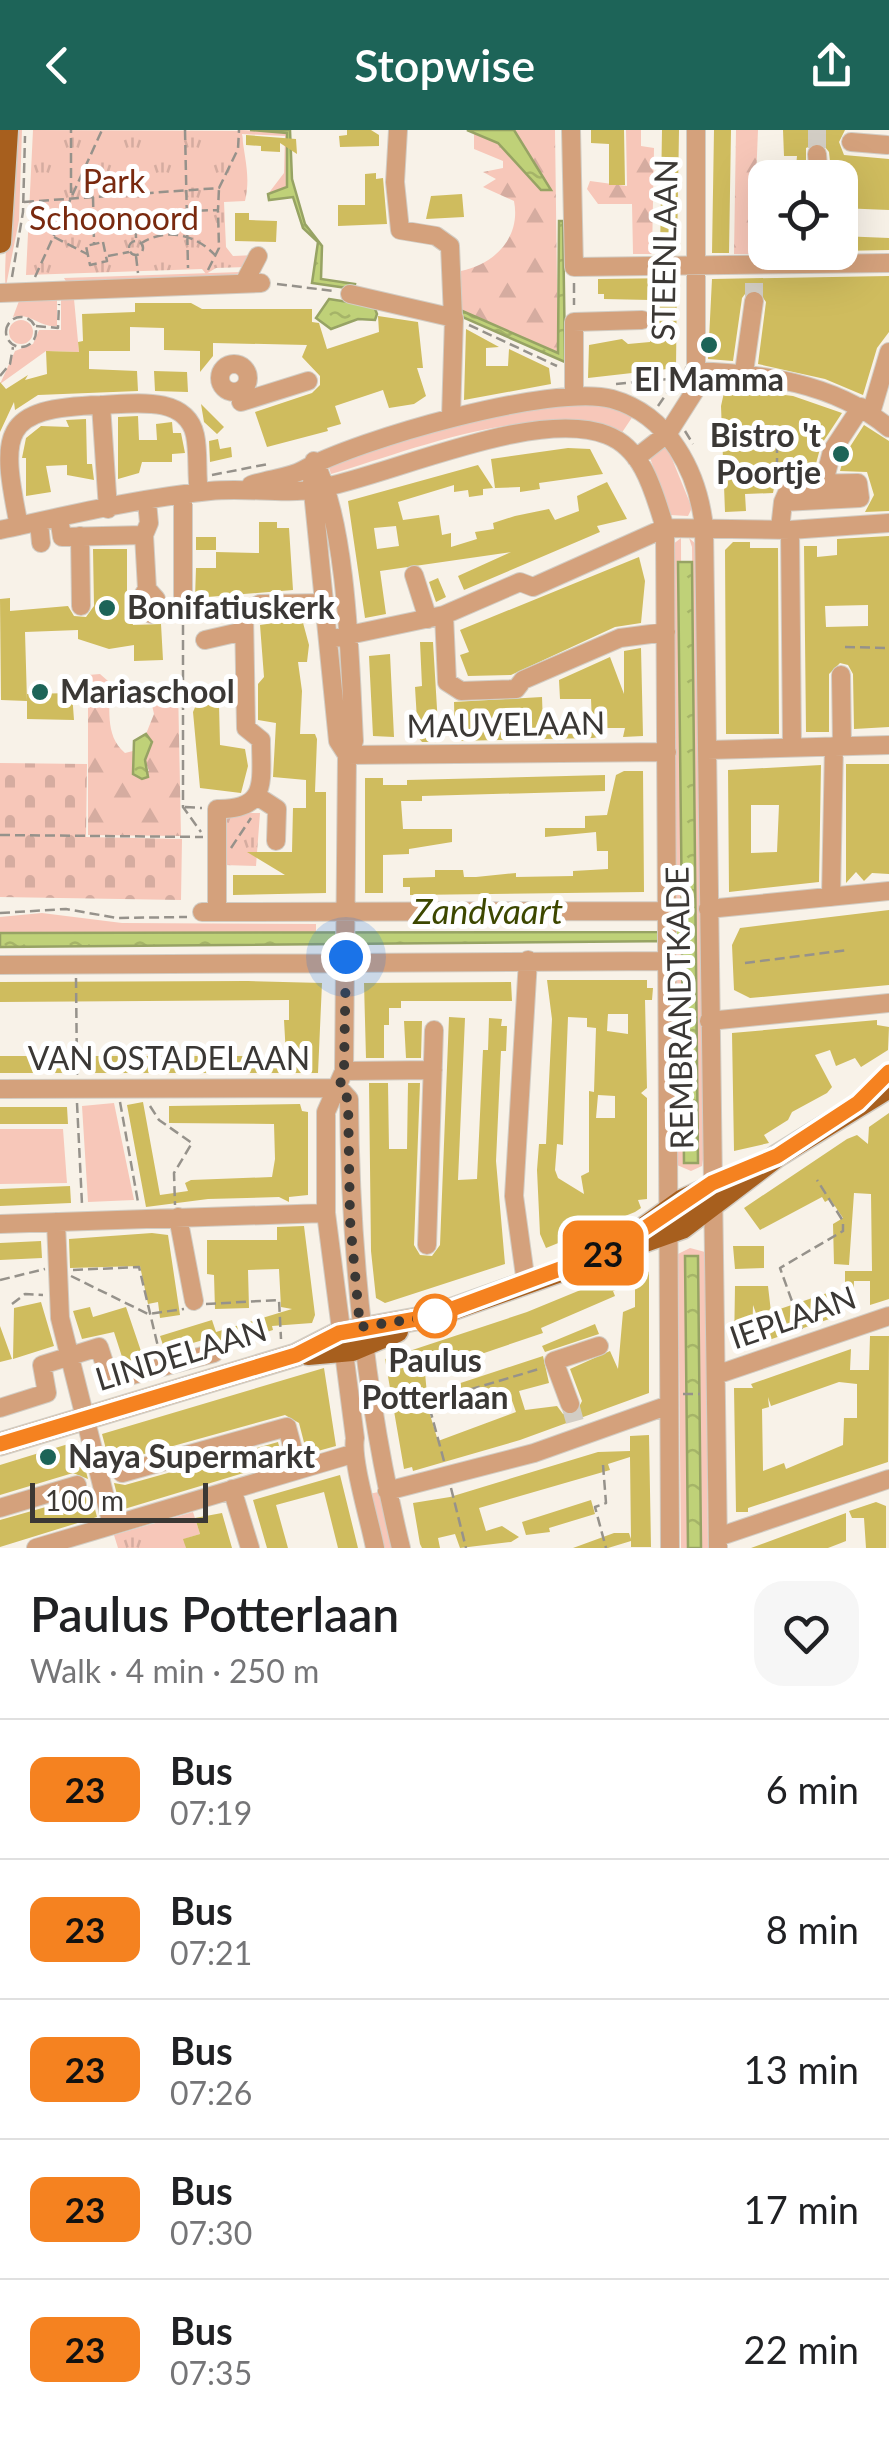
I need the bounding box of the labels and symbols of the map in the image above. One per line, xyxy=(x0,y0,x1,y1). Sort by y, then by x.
street label: STEENLAAN xyxy=(642,159,685,341)
park label: Park Schoonoord xyxy=(29,161,199,237)
marker: El Mamma xyxy=(698,334,720,356)
place label: El Mamma xyxy=(634,359,784,398)
place label: Bistro 't Poortje xyxy=(710,415,821,491)
marker: Bistro 't Poortje xyxy=(830,443,852,465)
place label: Bonifatiuskerk xyxy=(127,587,336,626)
marker: Bonifatiuskerk xyxy=(96,597,118,619)
place label: Mariaschool xyxy=(60,671,235,710)
marker: Mariaschool xyxy=(29,681,51,703)
street label: MAUVELAAN xyxy=(406,702,606,745)
street label: REMBRANDTKADE xyxy=(657,866,700,1150)
water label: Zandvaart xyxy=(412,889,563,931)
your location xyxy=(321,932,371,982)
street label: VAN OSTADELAAN xyxy=(28,1038,310,1077)
line badge: 23 xyxy=(558,1220,648,1286)
street label: IEPLAAN xyxy=(724,1277,861,1356)
marker: Paulus Potterlaan xyxy=(414,1295,456,1337)
street label: LINDELAAN xyxy=(90,1309,271,1398)
place label: Paulus Potterlaan xyxy=(362,1340,509,1416)
place label: Naya Supermarkt xyxy=(68,1436,315,1475)
marker: Naya Supermarkt xyxy=(37,1446,59,1468)
scale bar xyxy=(30,1478,208,1522)

